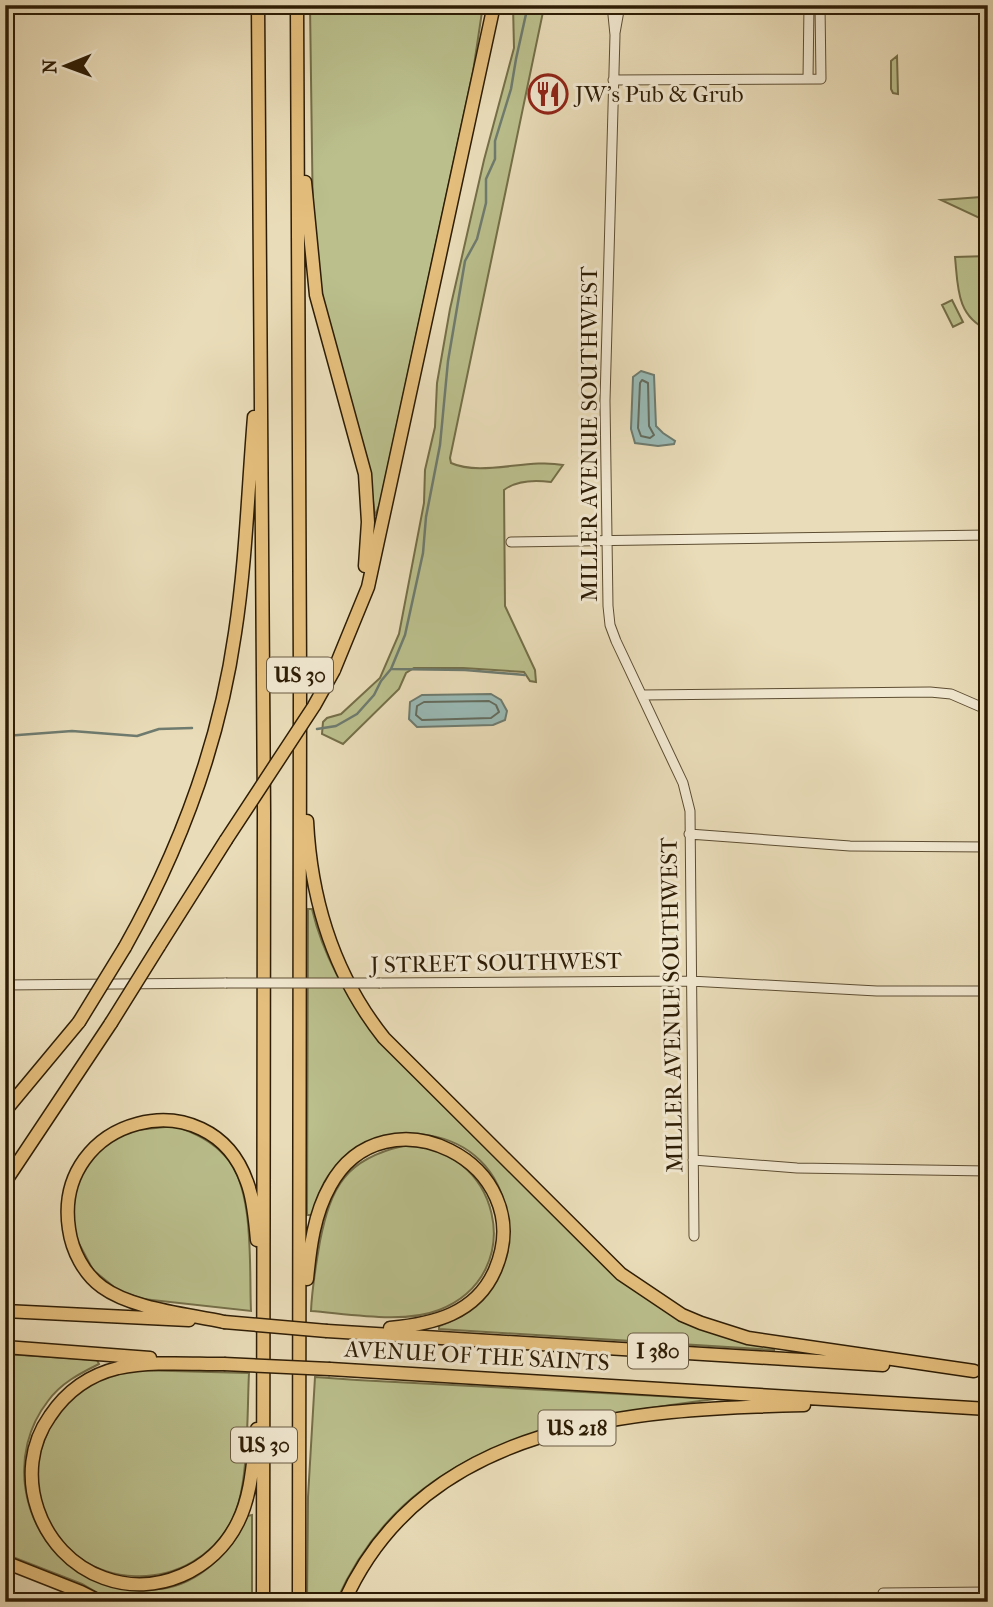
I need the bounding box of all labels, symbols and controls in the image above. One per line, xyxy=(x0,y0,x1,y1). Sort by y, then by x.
north arrow xyxy=(32,32,102,102)
text: N xyxy=(39,58,61,74)
restaurant icon: JW's Pub & Grub xyxy=(527,73,569,115)
place label: JW's Pub & Grub xyxy=(573,81,744,108)
street label: MILLER AVENUE SOUTHWEST xyxy=(576,266,603,602)
road number: US 30 xyxy=(267,658,333,692)
street label: MILLER AVENUE SOUTHWEST xyxy=(656,837,688,1173)
street label: J STREET SOUTHWEST xyxy=(368,947,622,979)
road number: I 380 xyxy=(628,1334,688,1368)
street label: AVENUE OF THE SAINTS xyxy=(343,1336,610,1376)
road number: US 218 xyxy=(538,1410,616,1446)
road number: US 30 xyxy=(231,1428,297,1462)

